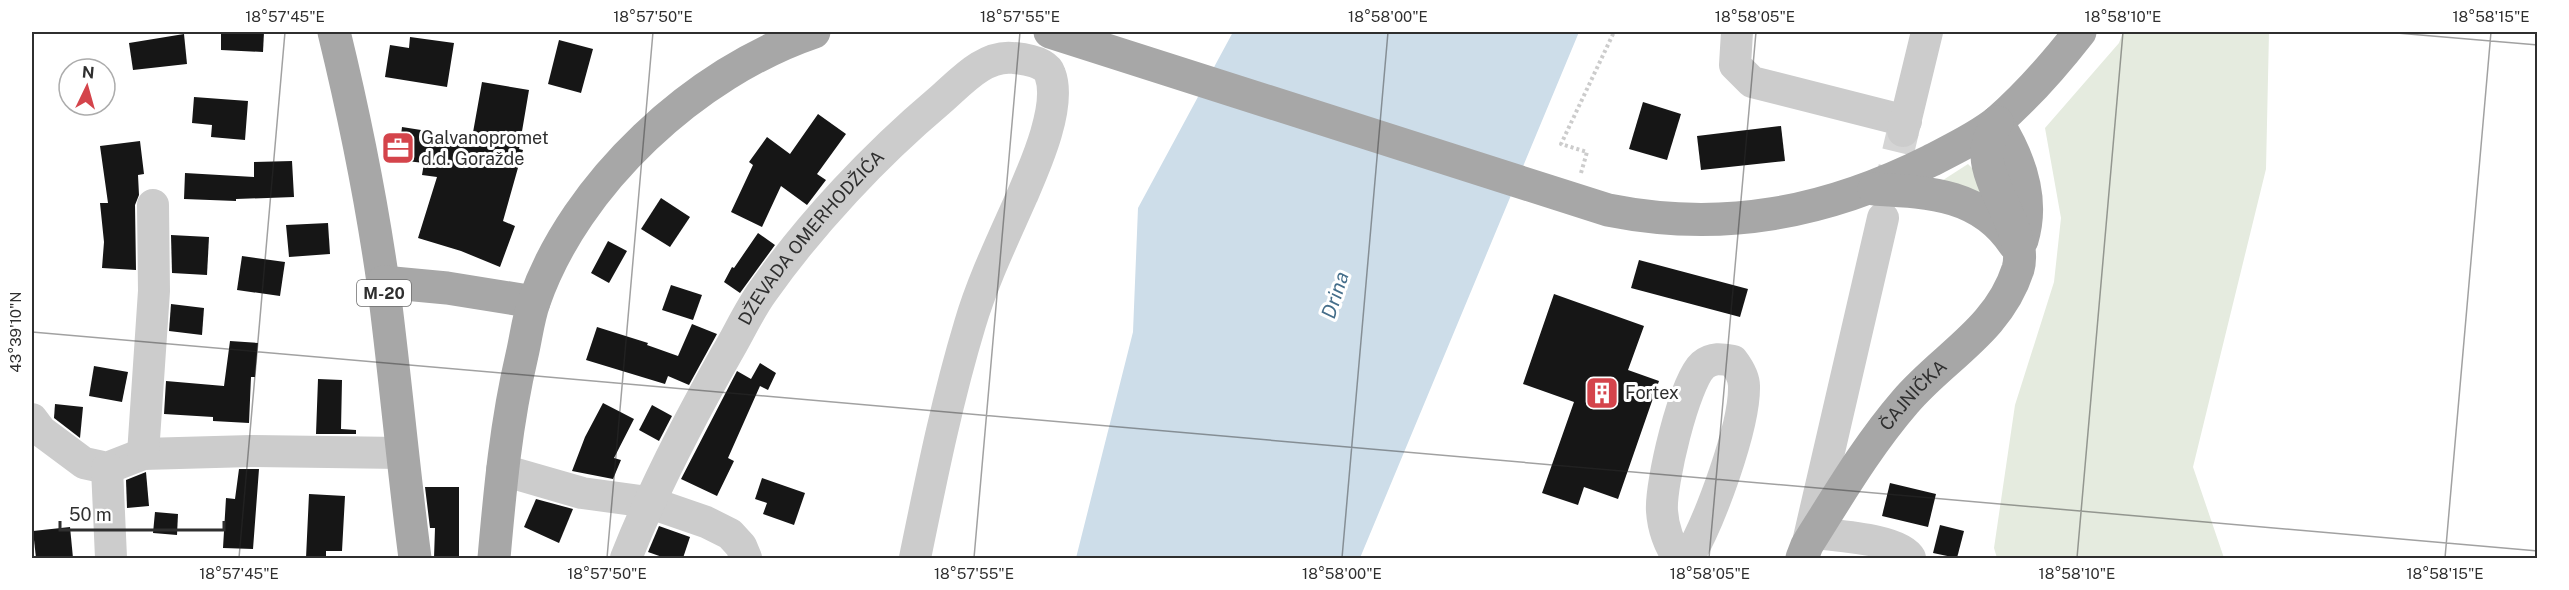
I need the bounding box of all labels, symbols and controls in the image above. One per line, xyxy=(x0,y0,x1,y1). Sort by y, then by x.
text: 18°57'45"E xyxy=(245,8,325,25)
text: 18°57'50"E xyxy=(613,8,693,25)
text: 18°57'55"E xyxy=(980,8,1060,25)
text: 18°58'00"E xyxy=(1348,8,1428,25)
text: 18°58'05"E xyxy=(1715,8,1795,25)
text: 18°58'10"E xyxy=(2085,8,2161,25)
text: 18°58'15"E xyxy=(2452,8,2530,25)
north arrow xyxy=(57,57,117,117)
text: N xyxy=(81,63,95,83)
place label: Galvanopromet d.d. Goražde xyxy=(421,127,549,169)
office icon: Galvanopromet d.d. Goražde xyxy=(380,130,416,166)
street label: DŽEVADA OMERHODŽIĆA xyxy=(734,146,888,328)
water label: Drina xyxy=(1316,269,1354,321)
road number: M-20 xyxy=(357,280,411,306)
text: 43°39'10"N xyxy=(7,291,24,373)
street label: ČAJNIČKA xyxy=(1875,355,1951,434)
building icon: Fortex xyxy=(1584,375,1620,411)
place label: Fortex xyxy=(1625,382,1679,403)
scale bar xyxy=(60,494,224,532)
text: 50 m xyxy=(69,504,112,525)
text: 18°57'45"E xyxy=(199,565,279,582)
text: 18°57'50"E xyxy=(567,565,647,582)
text: 18°57'55"E xyxy=(934,565,1014,582)
text: 18°58'00"E xyxy=(1302,565,1382,582)
text: 18°58'05"E xyxy=(1670,565,1750,582)
text: 18°58'10"E xyxy=(2039,565,2115,582)
text: 18°58'15"E xyxy=(2406,565,2484,582)

